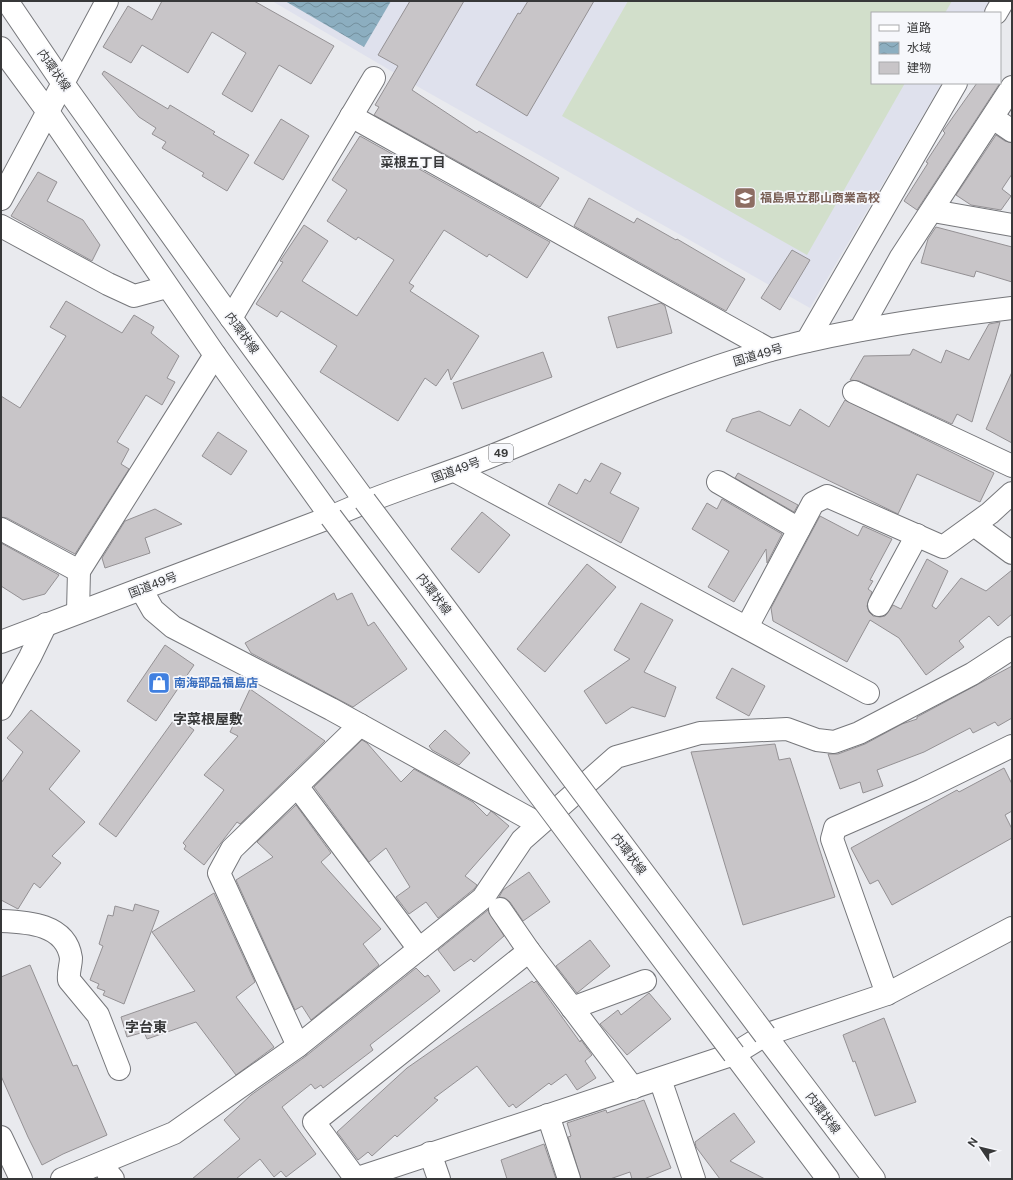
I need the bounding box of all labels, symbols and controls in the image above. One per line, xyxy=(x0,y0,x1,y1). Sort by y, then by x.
legend xyxy=(871,12,1001,84)
text: 道路 xyxy=(907,21,931,35)
text: 水域 xyxy=(907,41,931,55)
street label: 内環状線 xyxy=(34,46,74,94)
text: 建物 xyxy=(907,61,931,75)
district label: 菜根五丁目 xyxy=(380,155,446,170)
school or university icon: 福島県立郡山商業高校 xyxy=(732,185,758,211)
place label: 福島県立郡山商業高校 xyxy=(760,191,880,205)
street label: 内環状線 xyxy=(222,309,262,357)
street label: 国道49号 xyxy=(732,341,784,369)
road number: 49 xyxy=(489,444,513,462)
street label: 国道49号 xyxy=(430,455,482,485)
street label: 国道49号 xyxy=(127,569,179,601)
street label: 内環状線 xyxy=(414,571,454,617)
shop icon: 南海部品福島店 xyxy=(146,670,172,696)
place label: 南海部品福島店 xyxy=(174,676,258,690)
district label: 字菜根屋敷 xyxy=(173,711,243,727)
street label: 内環状線 xyxy=(609,831,649,877)
district label: 字台東 xyxy=(125,1019,167,1035)
street label: 内環状線 xyxy=(803,1090,843,1136)
north arrow xyxy=(961,1128,1001,1168)
text: N xyxy=(965,1135,980,1149)

